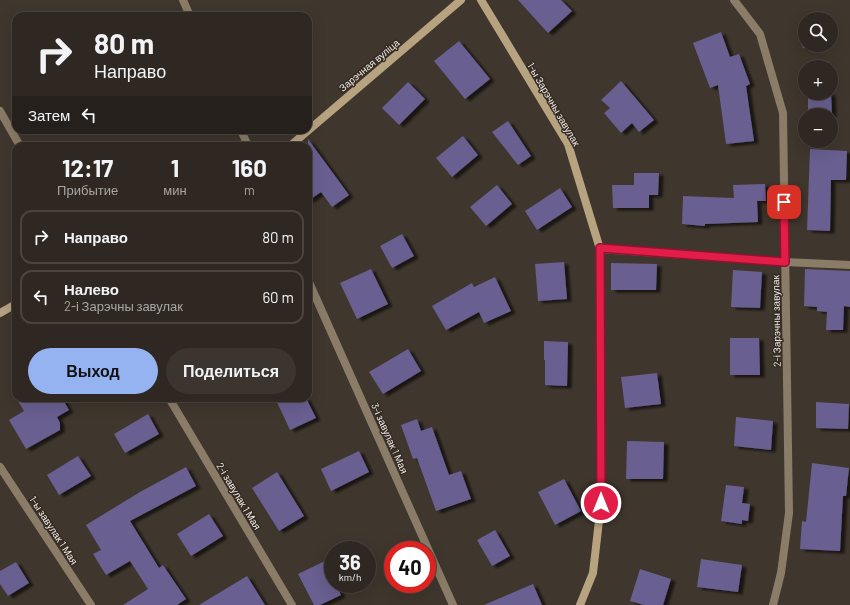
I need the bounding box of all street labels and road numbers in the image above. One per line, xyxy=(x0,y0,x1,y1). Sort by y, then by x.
street label: Зарэчная вуліца xyxy=(336,36,402,94)
street label: 1-ы Зарэчны завулак xyxy=(525,60,583,149)
street label: 2-і Зарэчны завулак xyxy=(769,275,783,367)
street label: 3-і завулак 1 Мая xyxy=(369,401,411,475)
street label: 2-і завулак 1 Мая xyxy=(214,460,264,532)
street label: 1-ы завулак 1 Мая xyxy=(27,493,81,567)

